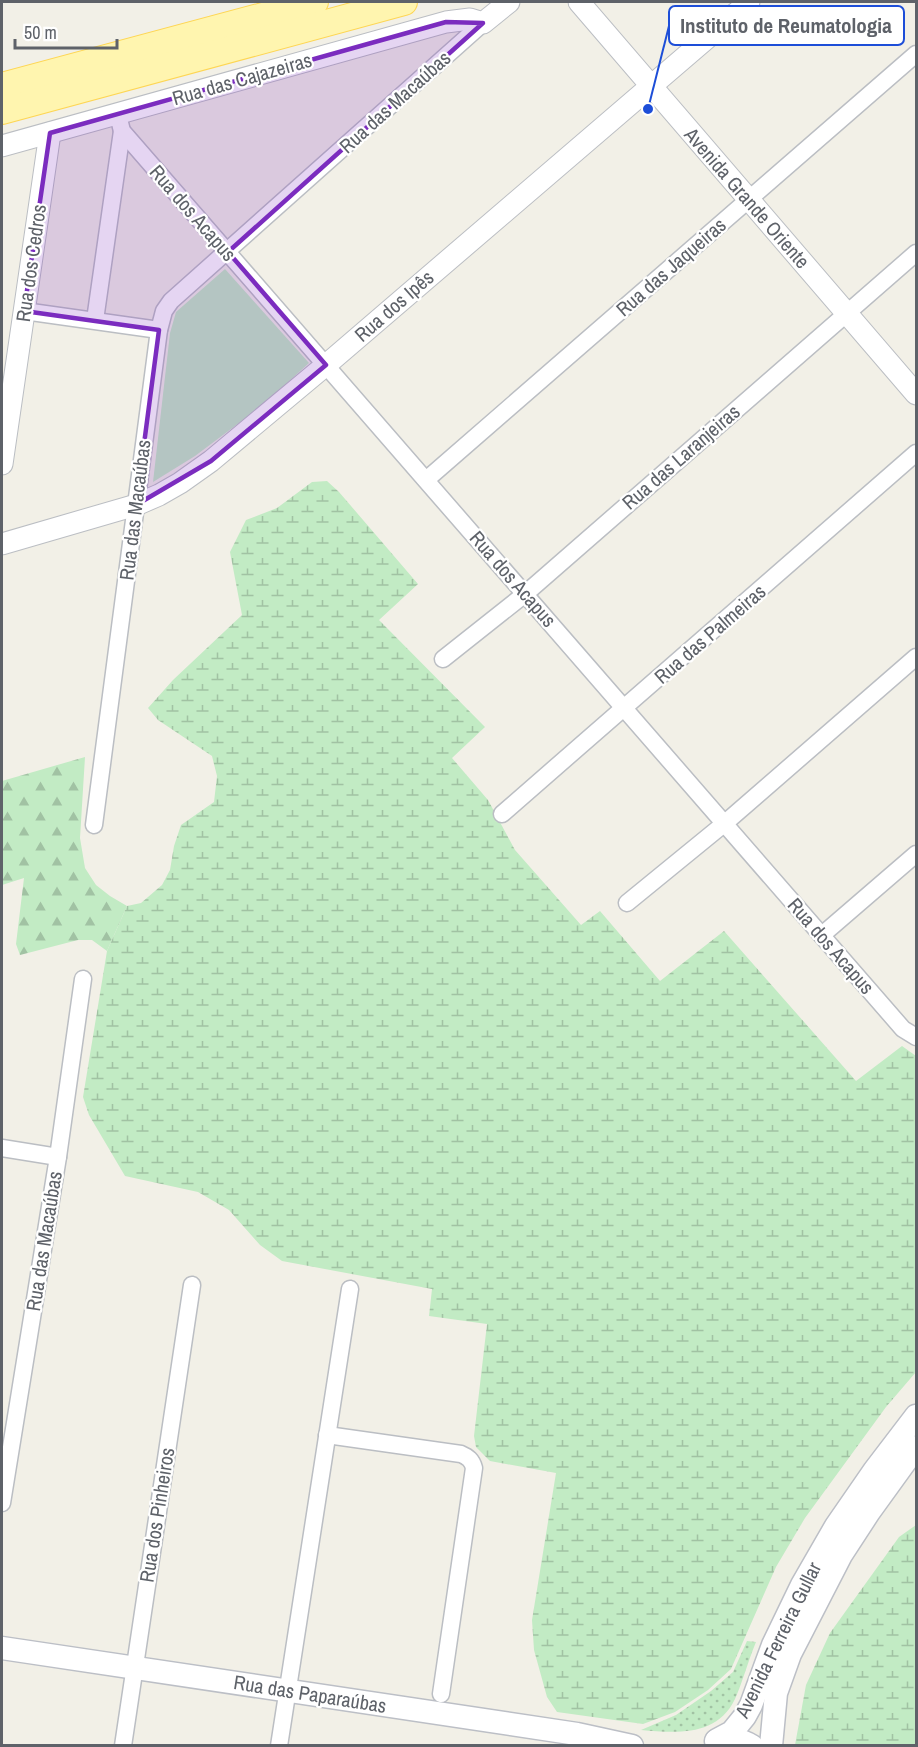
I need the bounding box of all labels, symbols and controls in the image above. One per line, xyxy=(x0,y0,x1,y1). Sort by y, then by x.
callout: Instituto de Reumatologia xyxy=(669,6,904,45)
text: Instituto de Reumatologia xyxy=(680,11,892,40)
scale bar xyxy=(15,12,117,50)
text: 50 m xyxy=(24,20,57,45)
street label: Rua das Macaúbas xyxy=(333,44,456,159)
street label: Rua das Cajazeiras xyxy=(169,46,315,111)
street label: Avenida Grande Oriente xyxy=(678,121,816,274)
street label: Rua dos Acapus xyxy=(144,159,243,267)
street label: Rua dos Cedros xyxy=(9,202,52,323)
street label: Rua das Jaqueiras xyxy=(610,211,731,322)
street label: Rua dos Ipês xyxy=(348,264,439,348)
street label: Rua das Laranjeiras xyxy=(616,398,745,515)
street label: Rua das Macaúbas xyxy=(112,438,157,582)
street label: Rua dos Acapus xyxy=(464,525,563,633)
street label: Rua das Palmeiras xyxy=(648,578,771,690)
street label: Rua dos Acapus xyxy=(782,892,881,1000)
street label: Rua das Macaúbas xyxy=(19,1169,68,1313)
street label: Rua dos Pinheiros xyxy=(133,1446,180,1584)
street label: Avenida Ferreira Gullar xyxy=(728,1557,827,1723)
street label: Rua das Paparaúbas xyxy=(232,1668,388,1719)

